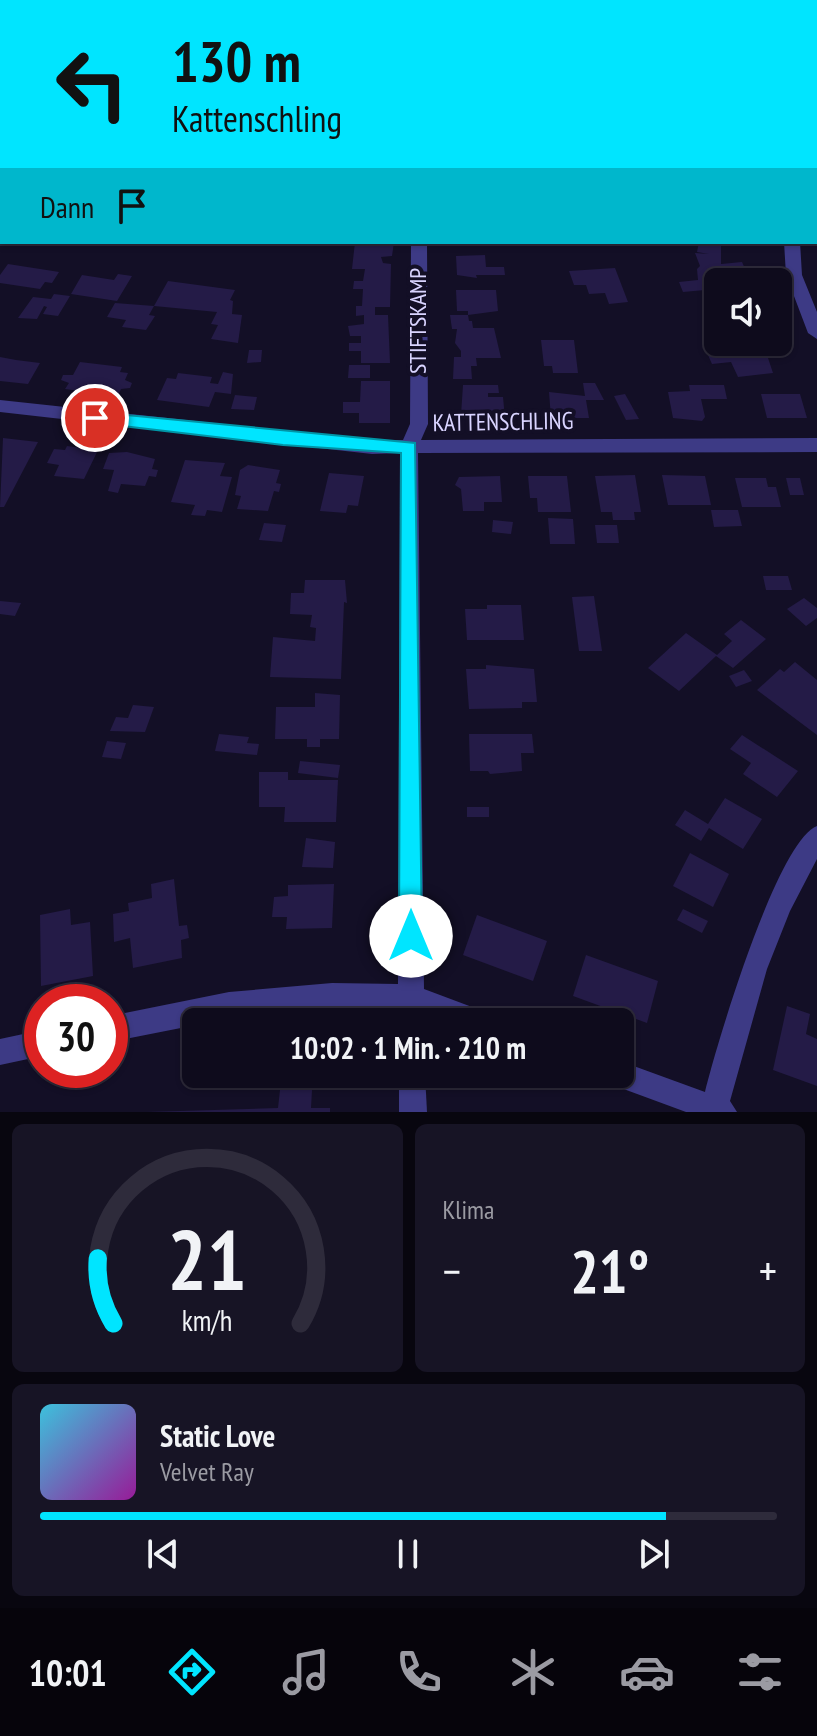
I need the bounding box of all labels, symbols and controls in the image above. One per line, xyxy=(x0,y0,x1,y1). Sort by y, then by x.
text: 130 m xyxy=(172,25,301,97)
icon: left xyxy=(40,32,144,136)
text: Kattenschling xyxy=(172,95,342,142)
icon: arrive xyxy=(110,184,154,228)
text: Dann xyxy=(40,187,94,226)
street label: STIFTSKAMP xyxy=(402,268,433,374)
map controls xyxy=(704,268,792,356)
button: sound xyxy=(704,268,792,356)
pin xyxy=(61,384,129,452)
icon: arrive xyxy=(73,396,117,440)
street label: KATTENSCHLING xyxy=(432,405,574,438)
position arrow xyxy=(369,894,453,978)
speed limit sign: 30 xyxy=(24,984,128,1088)
text: 10:02 · 1 Min. · 210 m xyxy=(290,1028,526,1067)
text: Klima xyxy=(443,1193,494,1226)
text: 21 xyxy=(167,1205,247,1313)
text: 21° xyxy=(570,1232,649,1310)
text: − xyxy=(443,1242,461,1299)
text: + xyxy=(759,1242,777,1299)
text: km/h xyxy=(182,1302,233,1339)
text: Static Love xyxy=(160,1416,275,1455)
text: Velvet Ray xyxy=(160,1455,254,1488)
icon: previous xyxy=(141,1532,185,1576)
icon: pause xyxy=(386,1532,430,1576)
icon: next xyxy=(632,1532,676,1576)
icon: directions xyxy=(164,1644,220,1700)
icon: music xyxy=(278,1644,334,1700)
icon: phone xyxy=(391,1644,447,1700)
icon: climate xyxy=(505,1644,561,1700)
icon: car xyxy=(619,1644,675,1700)
icon: filters xyxy=(732,1644,788,1700)
text: 10:01 xyxy=(29,1649,107,1696)

